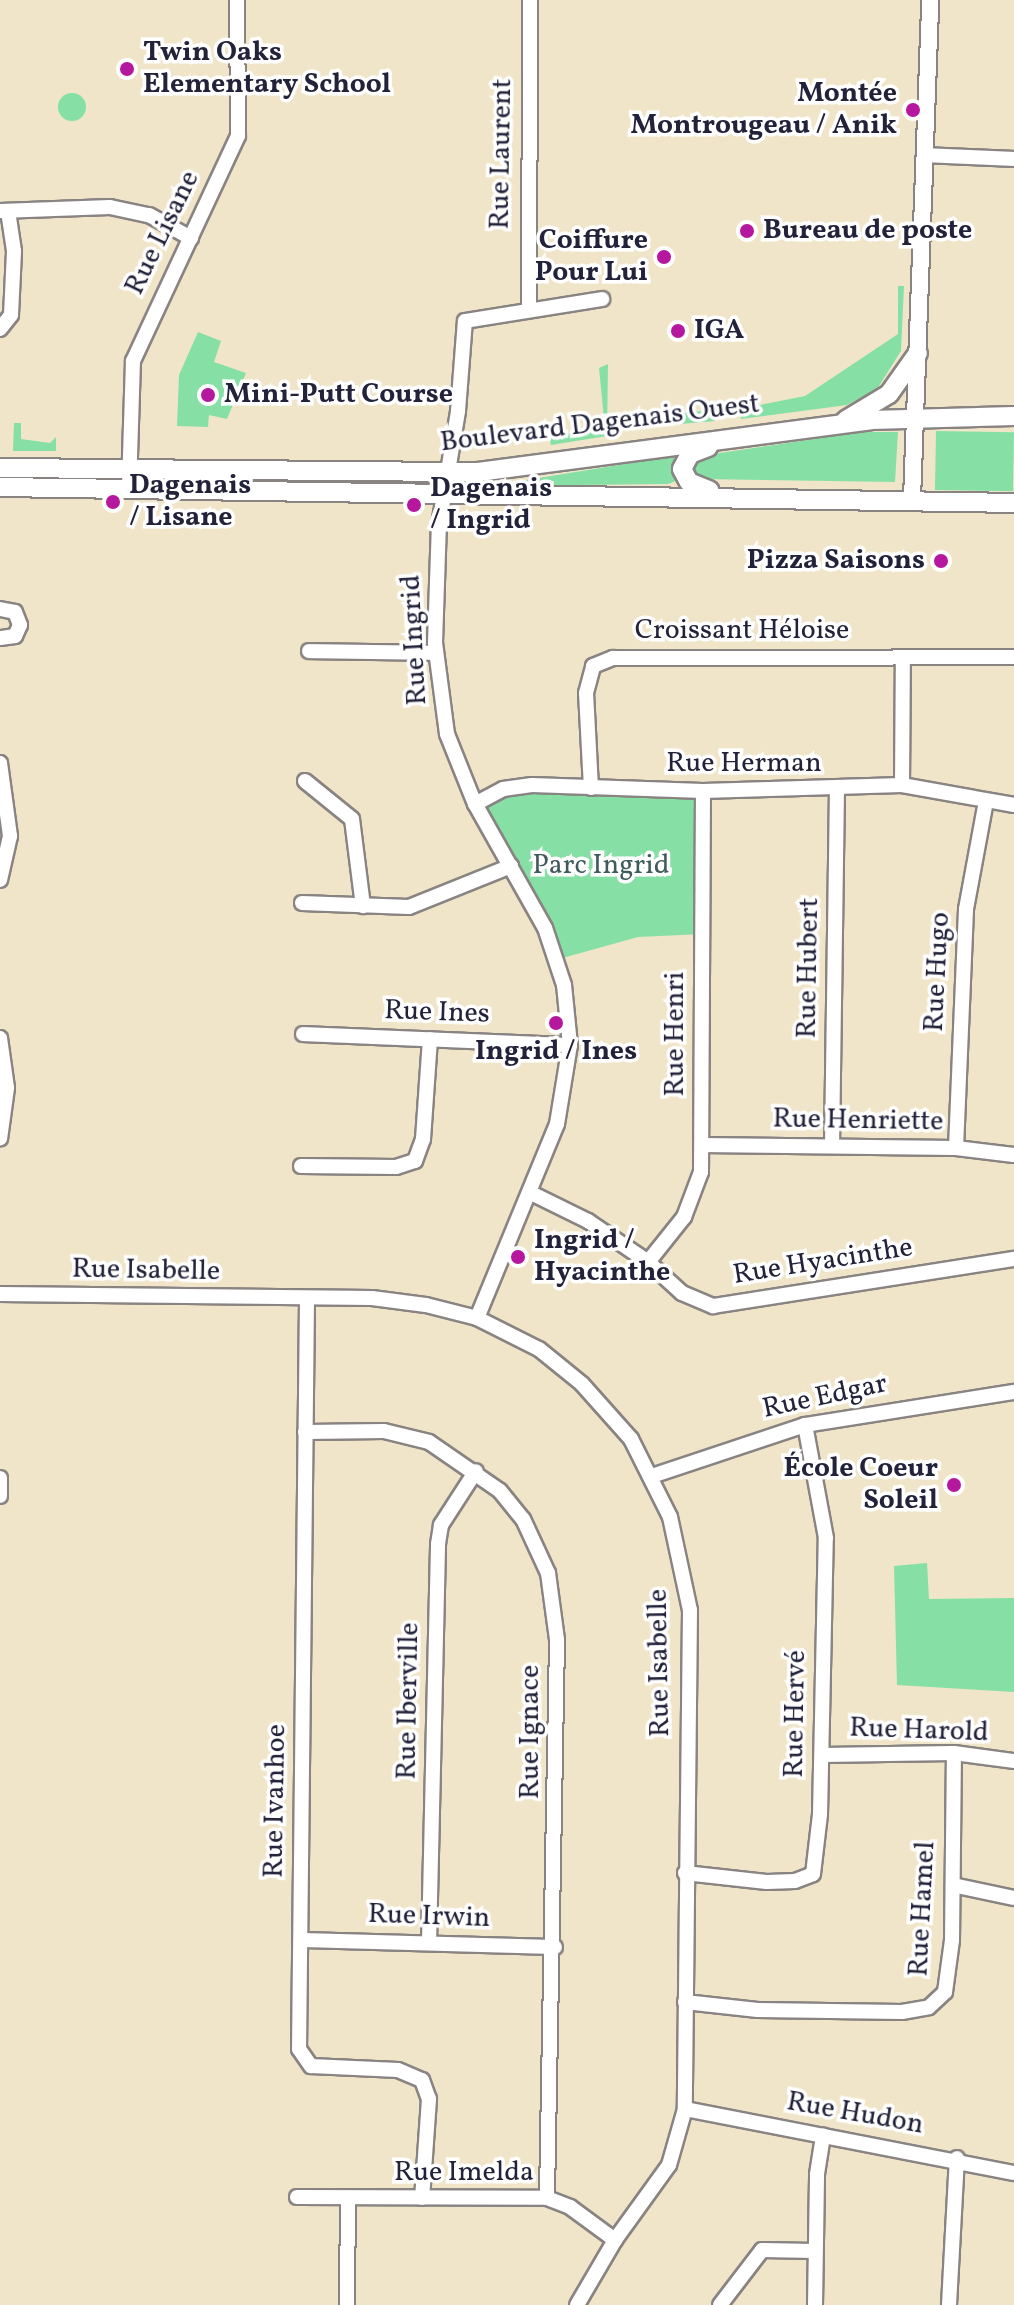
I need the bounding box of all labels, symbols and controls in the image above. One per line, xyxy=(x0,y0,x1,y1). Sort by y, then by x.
place label: Twin Oaks Elementary School xyxy=(143,36,392,102)
marker: Twin Oaks Elementary School xyxy=(118,60,136,78)
place label: Montée Montrougeau / Anik xyxy=(630,77,897,143)
street label: Rue Laurent xyxy=(484,78,520,230)
marker: Montée Montrougeau / Anik xyxy=(904,101,922,119)
street label: Rue Lisane xyxy=(119,165,207,301)
place label: Bureau de poste xyxy=(763,214,972,248)
marker: Bureau de poste xyxy=(738,222,756,240)
place label: Coiffure Pour Lui xyxy=(535,224,648,290)
marker: Coiffure Pour Lui xyxy=(655,248,673,266)
place label: IGA xyxy=(694,314,744,348)
marker: IGA xyxy=(669,322,687,340)
place label: Mini-Putt Course xyxy=(224,378,453,412)
marker: Mini-Putt Course xyxy=(199,386,217,404)
street label: Boulevard Dagenais Ouest xyxy=(438,388,762,460)
place label: Dagenais / Lisane xyxy=(129,469,251,535)
place label: Dagenais / Ingrid xyxy=(430,472,552,538)
marker: Dagenais / Lisane xyxy=(104,493,122,511)
marker: Dagenais / Ingrid xyxy=(405,496,423,514)
place label: Pizza Saisons xyxy=(747,544,925,578)
marker: Pizza Saisons xyxy=(932,552,950,570)
street label: Rue Ingrid xyxy=(395,574,435,706)
street label: Croissant Héloise xyxy=(635,614,849,648)
street label: Rue Herman xyxy=(666,747,822,781)
park label: Parc Ingrid xyxy=(533,849,669,883)
street label: Rue Hubert xyxy=(791,897,827,1039)
street label: Rue Hugo xyxy=(918,911,958,1033)
street label: Rue Henri xyxy=(659,971,693,1097)
street label: Rue Ines xyxy=(384,994,490,1032)
marker: Ingrid / Ines xyxy=(547,1014,565,1032)
place label: Ingrid / Ines xyxy=(475,1035,637,1069)
street label: Rue Henriette xyxy=(772,1103,944,1139)
place label: Ingrid / Hyacinthe xyxy=(534,1224,670,1290)
street label: Rue Hyacinthe xyxy=(731,1231,915,1293)
marker: Ingrid / Hyacinthe xyxy=(509,1248,527,1266)
street label: Rue Isabelle xyxy=(72,1253,220,1289)
street label: Rue Edgar xyxy=(760,1367,890,1427)
place label: École Coeur Soleil xyxy=(783,1452,938,1518)
marker: École Coeur Soleil xyxy=(945,1476,963,1494)
street label: Rue Isabelle xyxy=(642,1589,678,1737)
street label: Rue Iberville xyxy=(391,1622,427,1780)
street label: Rue Hervé xyxy=(778,1650,814,1778)
street label: Rue Ignace xyxy=(514,1665,548,1799)
street label: Rue Harold xyxy=(849,1712,989,1750)
street label: Rue Ivanhoe xyxy=(258,1724,294,1878)
street label: Rue Hamel xyxy=(903,1841,943,1977)
street label: Rue Irwin xyxy=(367,1898,491,1936)
street label: Rue Hudon xyxy=(784,2085,926,2143)
street label: Rue Imelda xyxy=(394,2156,534,2190)

